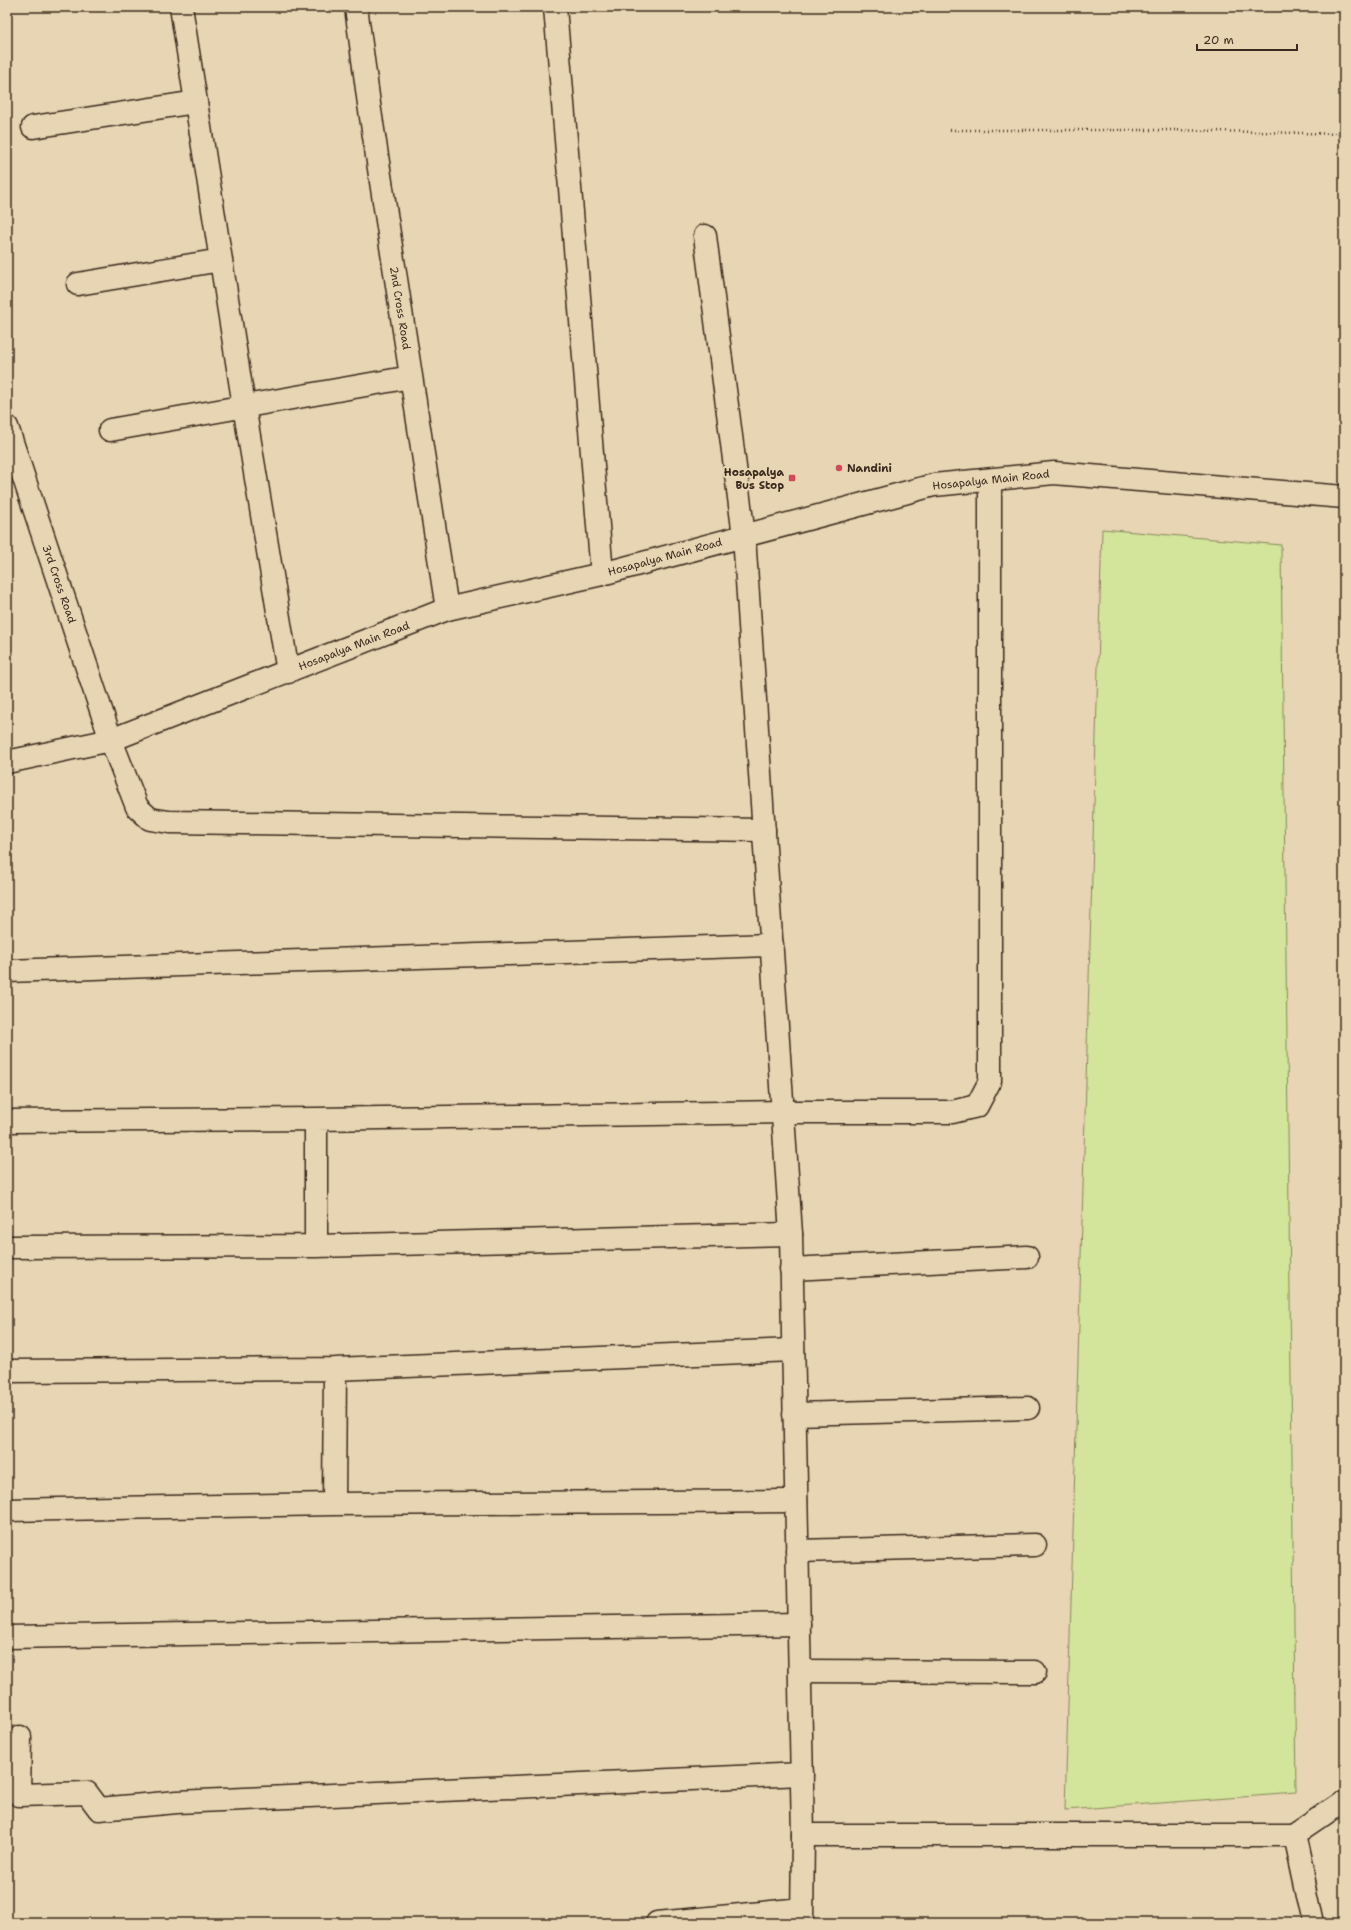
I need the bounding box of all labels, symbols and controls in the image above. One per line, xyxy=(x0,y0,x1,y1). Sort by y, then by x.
scale bar xyxy=(1197,26,1297,52)
text: 20 m xyxy=(1203,32,1234,48)
street label: 2nd Cross Road xyxy=(386,265,414,351)
place label: Nandini xyxy=(847,461,892,476)
marker: Nandini xyxy=(834,463,844,473)
place label: Hosapalya Bus Stop xyxy=(724,465,784,493)
street label: Hosapalya Main Road xyxy=(932,466,1050,494)
marker: Hosapalya Bus Stop xyxy=(787,473,797,483)
street label: Hosapalya Main Road xyxy=(606,534,724,580)
street label: 3rd Cross Road xyxy=(38,543,80,625)
street label: Hosapalya Main Road xyxy=(296,618,412,674)

